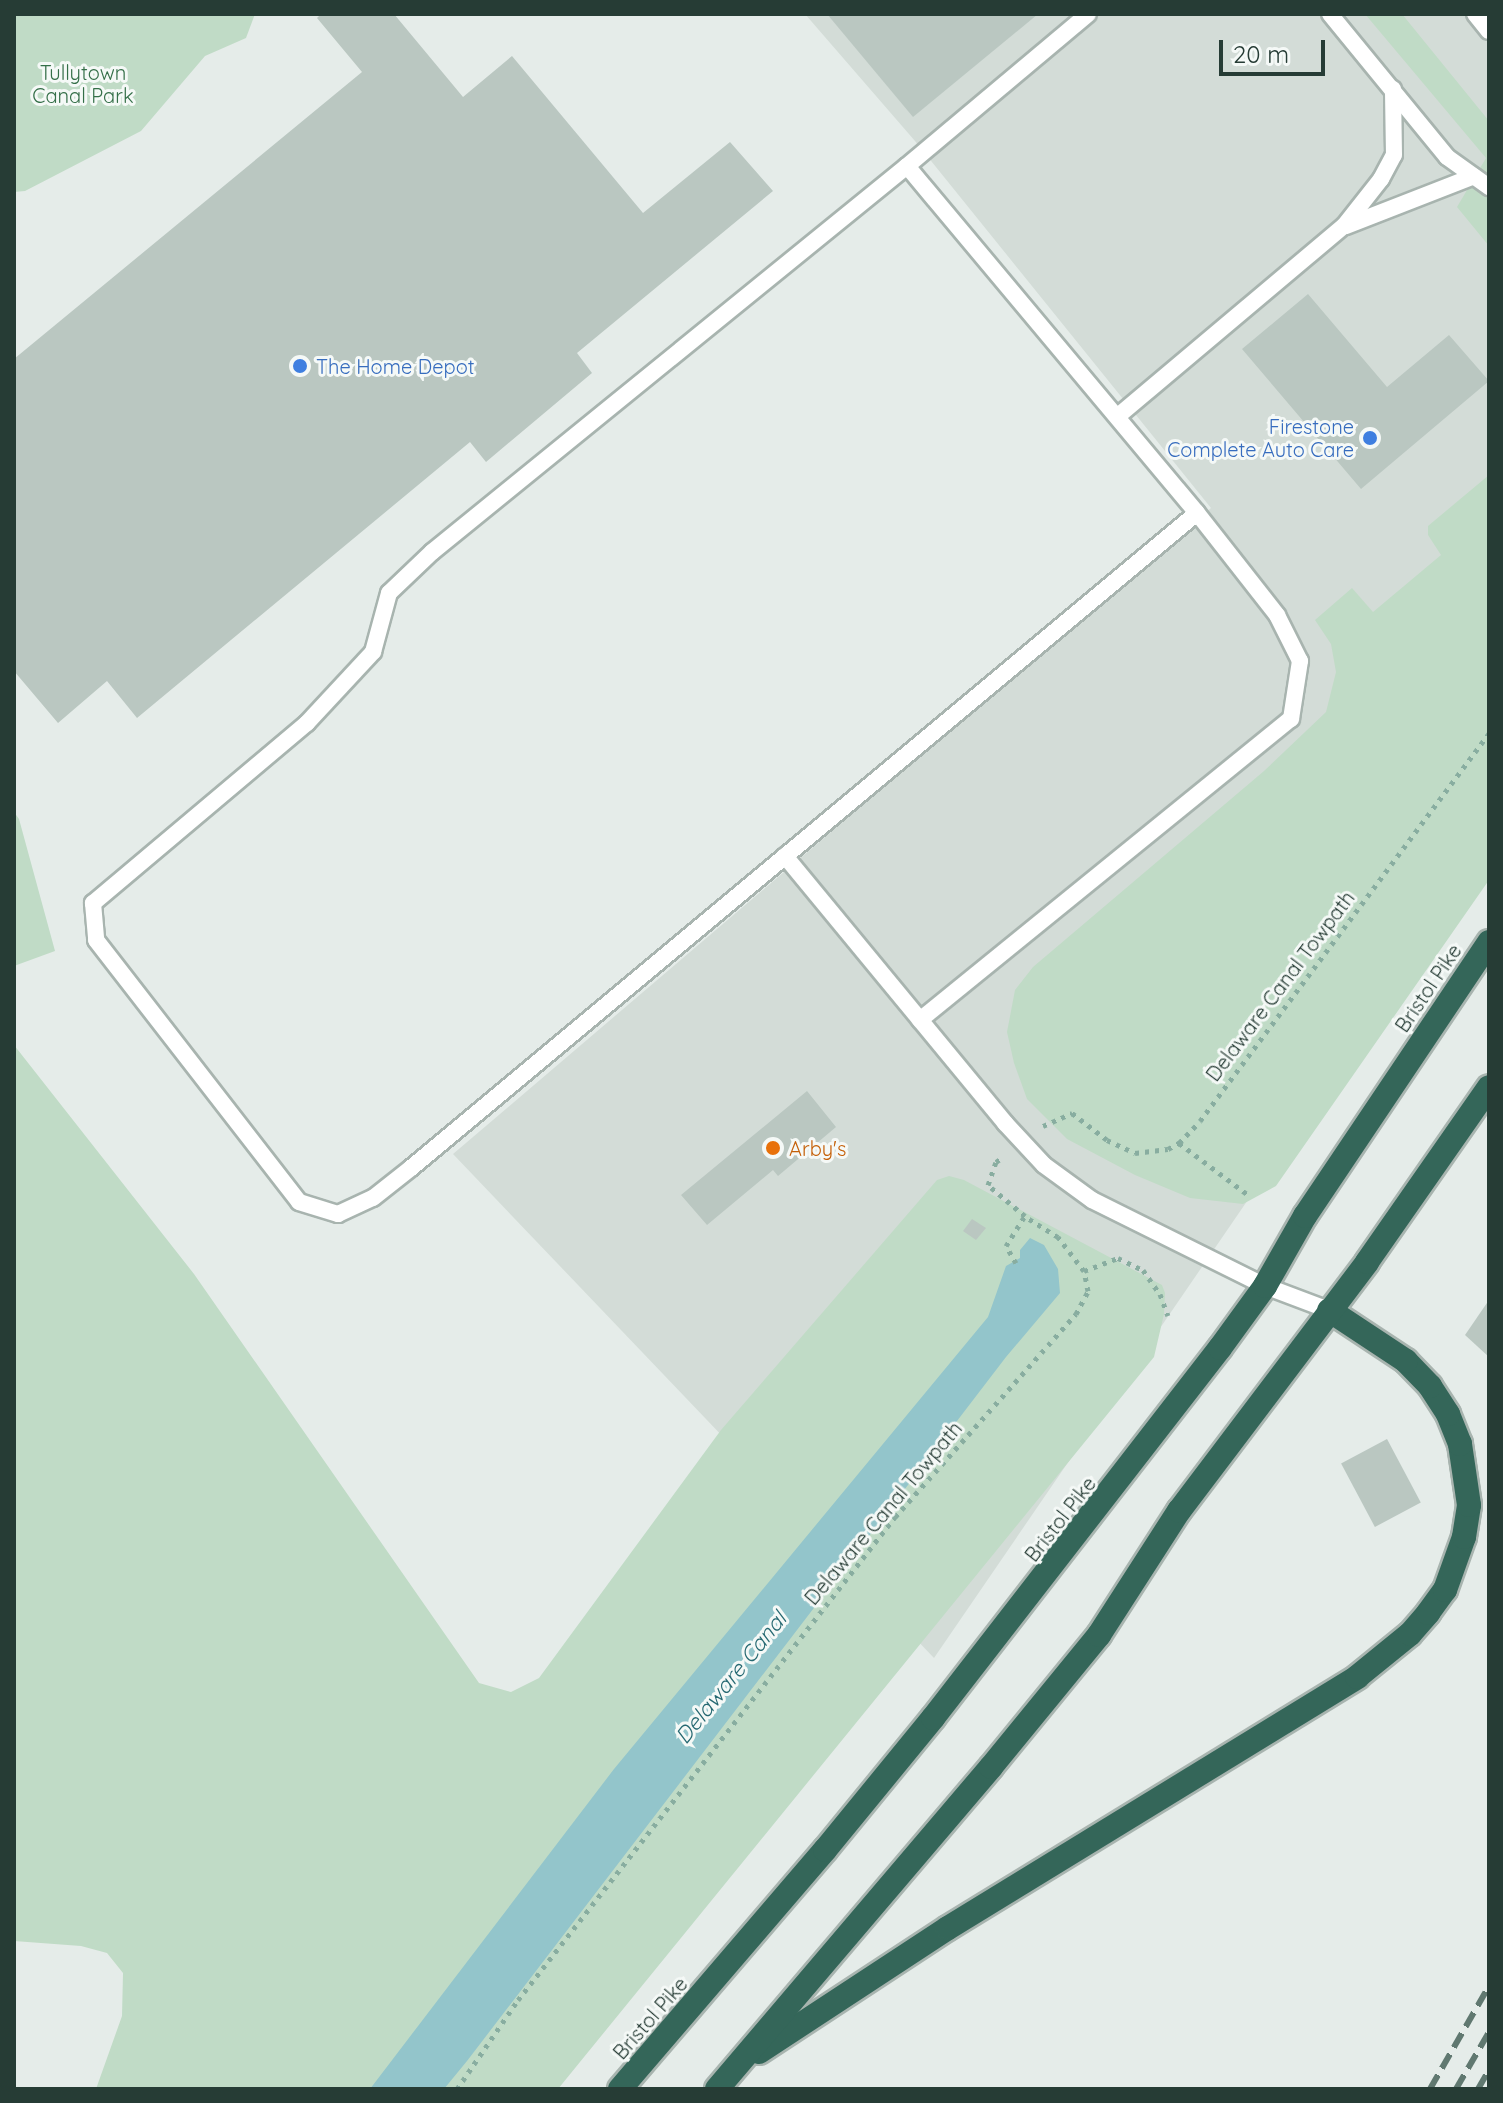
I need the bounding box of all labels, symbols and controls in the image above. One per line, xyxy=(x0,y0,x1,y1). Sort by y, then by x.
scale bar xyxy=(1223,24,1329,74)
text: 20 m xyxy=(1233,39,1289,69)
park label: Tullytown Canal Park xyxy=(32,60,134,107)
place label: The Home Depot xyxy=(316,354,474,378)
marker: The Home Depot xyxy=(291,357,309,375)
place label: Firestone Complete Auto Care xyxy=(1167,414,1354,461)
marker: Firestone Complete Auto Care xyxy=(1361,429,1379,447)
street label: Delaware Canal Towpath xyxy=(1201,886,1359,1086)
street label: Bristol Pike xyxy=(1390,939,1466,1037)
place label: Arby's xyxy=(789,1136,846,1160)
marker: Arby's xyxy=(764,1139,782,1157)
street label: Delaware Canal Towpath xyxy=(799,1417,967,1609)
street label: Bristol Pike xyxy=(1019,1472,1101,1566)
water label: Delaware Canal xyxy=(670,1607,792,1749)
street label: Bristol Pike xyxy=(608,1972,692,2064)

